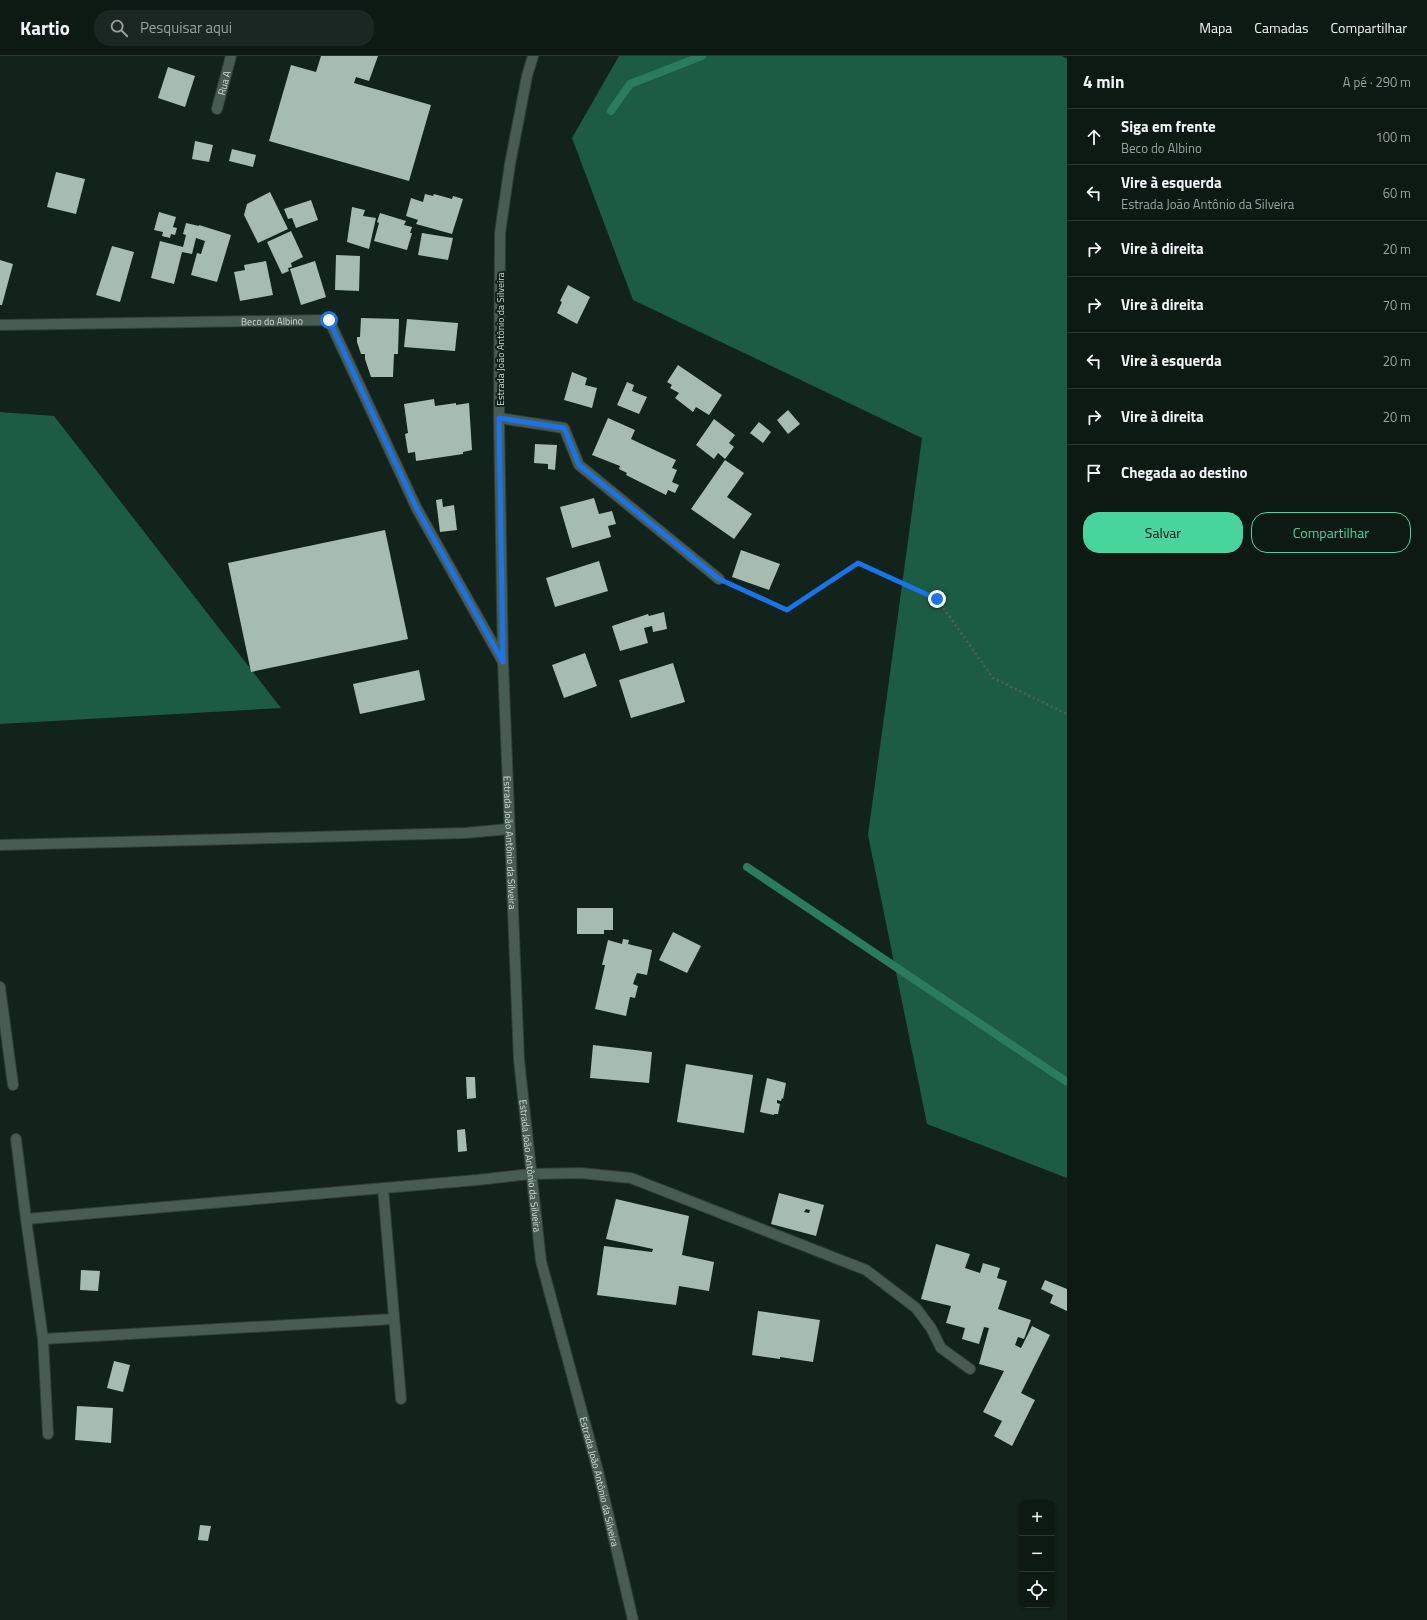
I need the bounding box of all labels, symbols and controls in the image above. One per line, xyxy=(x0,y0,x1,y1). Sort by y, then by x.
search box xyxy=(94,10,374,46)
text: Kartio xyxy=(20,13,70,42)
text: Pesquisar aqui xyxy=(140,16,232,39)
icon: search xyxy=(108,17,130,39)
text: Mapa xyxy=(1199,17,1232,38)
text: Camadas xyxy=(1254,17,1309,38)
text: Compartilhar xyxy=(1331,17,1407,38)
street label: Rua A xyxy=(213,69,234,97)
text: 4 min xyxy=(1083,69,1124,95)
text: A pé · 290 m xyxy=(1343,72,1411,92)
text: Siga em frente xyxy=(1121,115,1216,138)
icon: ahead xyxy=(1083,126,1105,148)
text: 100 m xyxy=(1375,127,1411,147)
text: Beco do Albino xyxy=(1121,138,1202,158)
text: Vire à esquerda xyxy=(1121,171,1222,194)
icon: left xyxy=(1083,182,1105,204)
text: 60 m xyxy=(1383,183,1411,203)
text: Estrada João Antônio da Silveira xyxy=(1121,194,1294,214)
text: Vire à direita xyxy=(1121,237,1204,260)
icon: right xyxy=(1083,238,1105,260)
text: 20 m xyxy=(1383,239,1411,259)
street label: Estrada João Antônio da Silveira xyxy=(493,272,508,406)
text: Vire à direita xyxy=(1121,293,1204,316)
icon: right xyxy=(1083,294,1105,316)
text: 70 m xyxy=(1383,295,1411,315)
route start xyxy=(320,311,338,329)
street label: Beco do Albino xyxy=(241,313,303,329)
text: Vire à esquerda xyxy=(1121,349,1222,372)
icon: left xyxy=(1083,350,1105,372)
text: 20 m xyxy=(1383,351,1411,371)
text: Vire à direita xyxy=(1121,405,1204,428)
icon: right xyxy=(1083,406,1105,428)
text: 20 m xyxy=(1383,407,1411,427)
text: Chegada ao destino xyxy=(1121,461,1247,484)
icon: arrive xyxy=(1083,462,1105,484)
button: Salvar xyxy=(1083,512,1243,553)
button: Compartilhar xyxy=(1251,512,1411,553)
route end xyxy=(928,590,946,608)
street label: Estrada João Antônio da Silveira xyxy=(500,776,520,910)
street label: Estrada João Antônio da Silveira xyxy=(516,1099,545,1233)
street label: Estrada João Antônio da Silveira xyxy=(576,1415,623,1548)
map controls xyxy=(1019,1500,1055,1608)
button: + xyxy=(1019,1500,1055,1536)
button: − xyxy=(1019,1536,1055,1572)
button: locate xyxy=(1019,1572,1055,1608)

